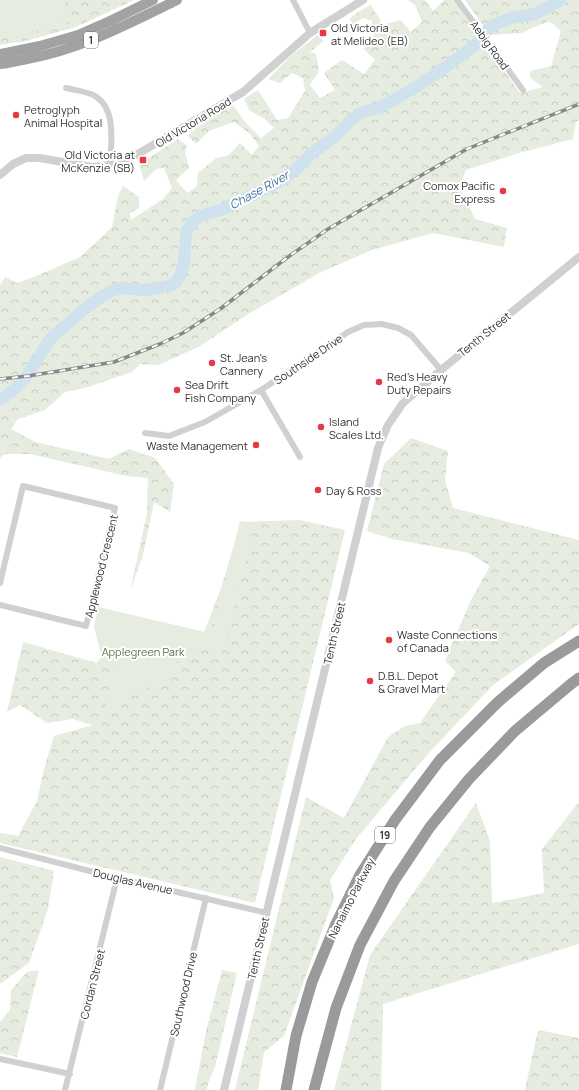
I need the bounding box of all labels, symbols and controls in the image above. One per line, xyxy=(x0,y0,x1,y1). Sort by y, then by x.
street label: Aebig Road xyxy=(467,17,513,73)
place label: Old Victoria at Melideo (EB) xyxy=(331,20,409,48)
marker: Old Victoria at Melideo (EB) xyxy=(318,28,328,38)
road number: 1 xyxy=(84,32,98,48)
street label: Old Victoria Road xyxy=(152,93,234,151)
place label: Petroglyph Animal Hospital xyxy=(24,102,102,130)
marker: Petroglyph Animal Hospital xyxy=(11,110,21,120)
place label: Old Victoria at McKenzie (SB) xyxy=(61,147,135,175)
marker: Old Victoria at McKenzie (SB) xyxy=(138,155,148,165)
water label: Chase River xyxy=(226,166,293,213)
place label: Comox Pacific Express xyxy=(423,178,495,206)
marker: Comox Pacific Express xyxy=(498,186,508,196)
street label: Tenth Street xyxy=(454,308,514,360)
street label: Southside Drive xyxy=(271,330,346,388)
place label: St. Jean's Cannery xyxy=(220,350,267,378)
marker: St. Jean's Cannery xyxy=(207,358,217,368)
place label: Red's Heavy Duty Repairs xyxy=(387,369,451,397)
place label: Sea Drift Fish Company xyxy=(185,377,256,405)
marker: Red's Heavy Duty Repairs xyxy=(374,377,384,387)
marker: Sea Drift Fish Company xyxy=(172,385,182,395)
place label: Island Scales Ltd. xyxy=(329,414,384,442)
marker: Island Scales Ltd. xyxy=(316,422,326,432)
place label: Waste Management xyxy=(146,438,248,453)
marker: Waste Management xyxy=(251,440,261,450)
place label: Day & Ross xyxy=(326,483,382,498)
marker: Day & Ross xyxy=(313,485,323,495)
street label: Applewood Crescent xyxy=(81,513,121,619)
street label: Tenth Street xyxy=(320,600,348,666)
place label: Waste Connections of Canada xyxy=(397,627,497,655)
marker: Waste Connections of Canada xyxy=(384,635,394,645)
park label: Applegreen Park xyxy=(102,644,185,659)
place label: D.B.L. Depot & Gravel Mart xyxy=(378,668,445,696)
marker: D.B.L. Depot & Gravel Mart xyxy=(365,676,375,686)
road number: 19 xyxy=(375,827,395,843)
street label: Nanaimo Parkway xyxy=(324,855,378,941)
street label: Douglas Avenue xyxy=(92,865,175,898)
street label: Tenth Street xyxy=(244,915,272,981)
street label: Cordan Street xyxy=(76,947,108,1021)
street label: Southwood Drive xyxy=(166,950,200,1038)

